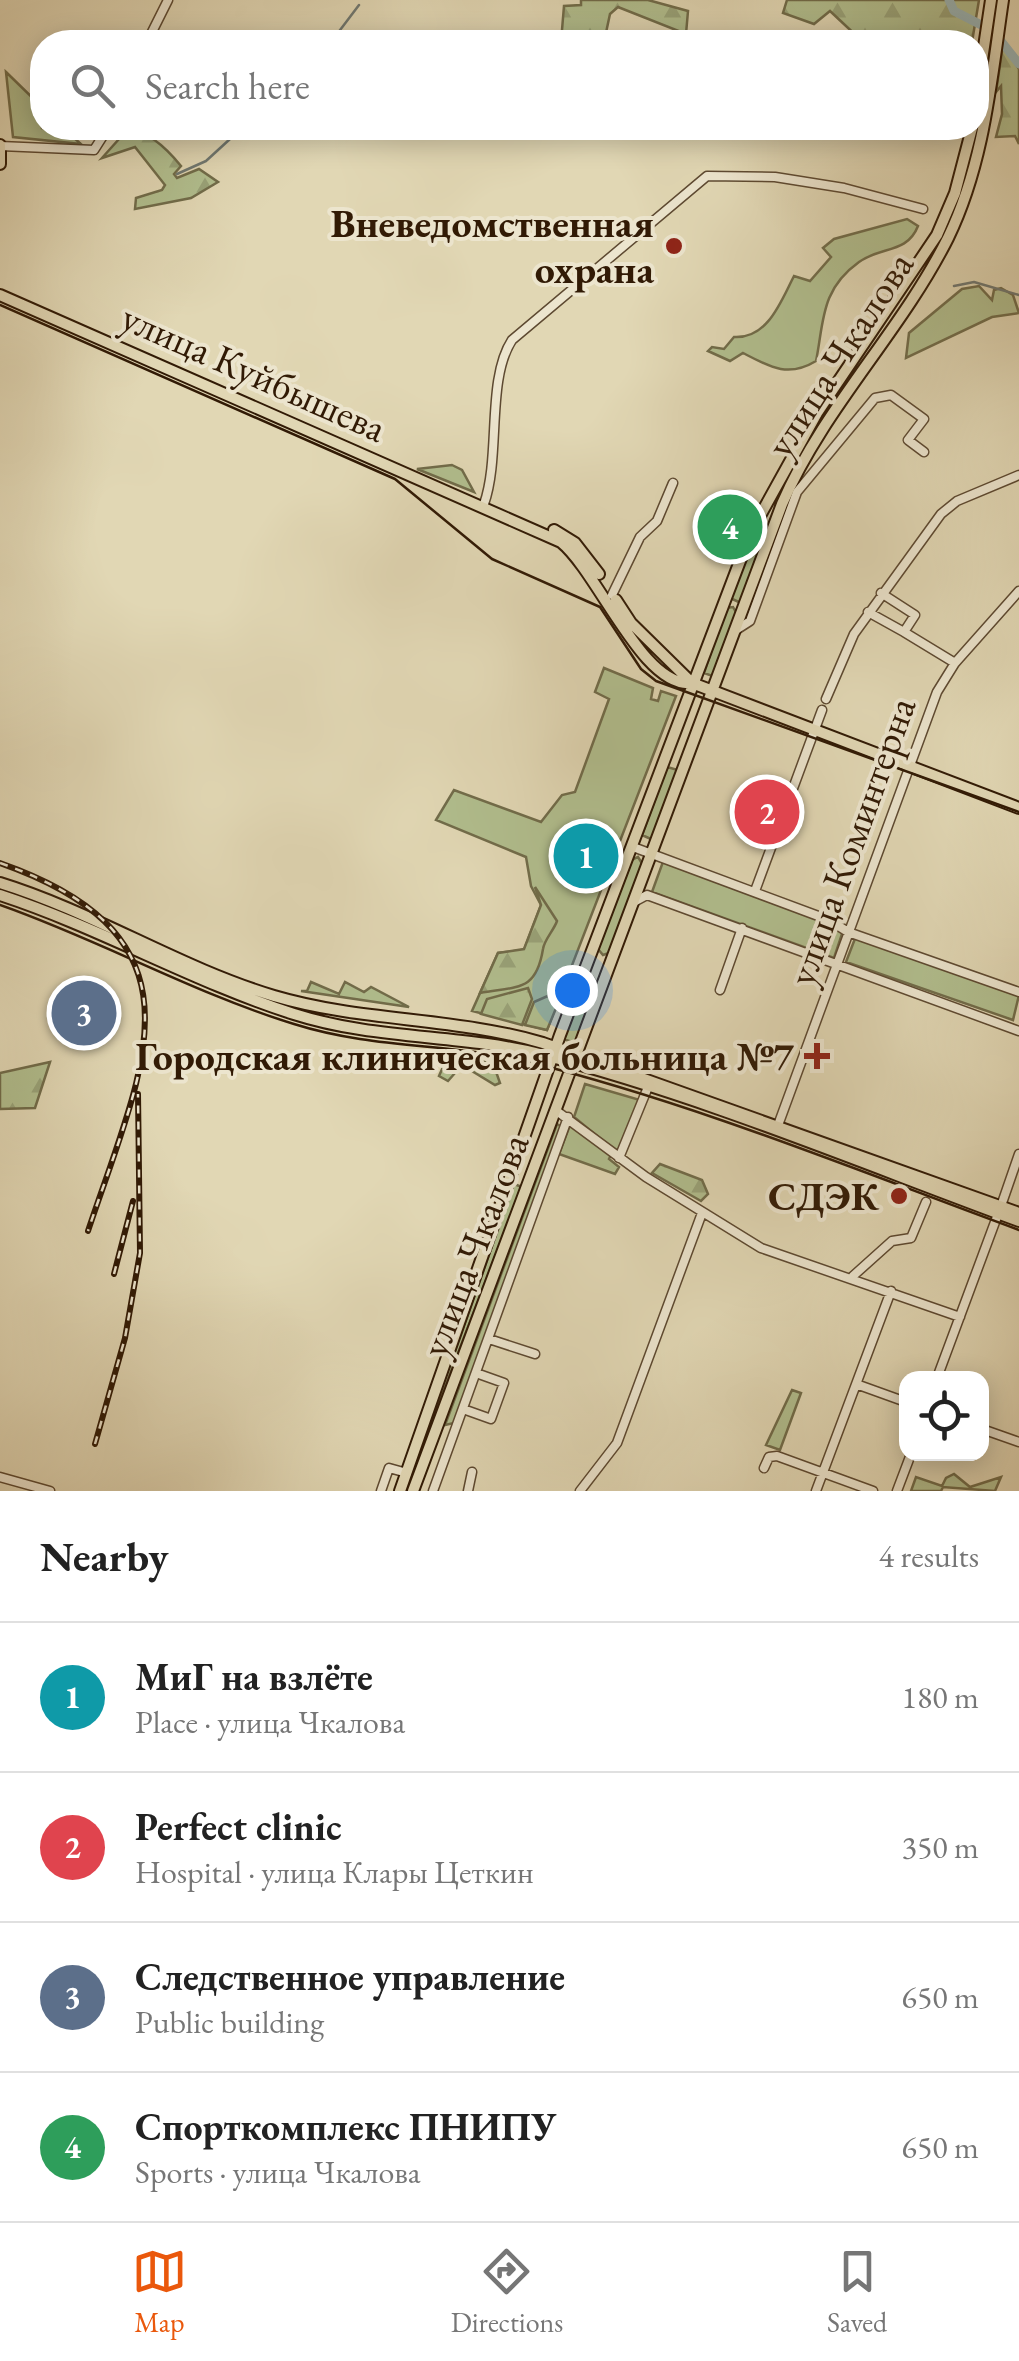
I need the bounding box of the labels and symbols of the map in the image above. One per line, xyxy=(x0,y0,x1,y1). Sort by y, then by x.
place label: Вневедомственная охрана xyxy=(330,197,654,295)
marker: Вневедомственная охрана xyxy=(663,235,685,257)
street label: улица Чкалова xyxy=(753,241,925,467)
street label: улица Куйбышева xyxy=(113,290,395,454)
pin: 4 xyxy=(698,490,762,564)
street label: улица Коминтерна xyxy=(775,690,927,992)
pin: 2 xyxy=(734,774,800,850)
pin: 1 xyxy=(554,818,618,894)
your location xyxy=(547,965,598,1016)
pin: 3 xyxy=(52,976,116,1050)
place label: Городская клиническая больница №7 xyxy=(135,1030,795,1082)
marker: Городская клиническая больница №7 xyxy=(804,1043,830,1069)
street label: улица Чкалова xyxy=(408,1126,540,1364)
place label: СДЭК xyxy=(768,1170,880,1222)
marker: СДЭК xyxy=(888,1185,910,1207)

